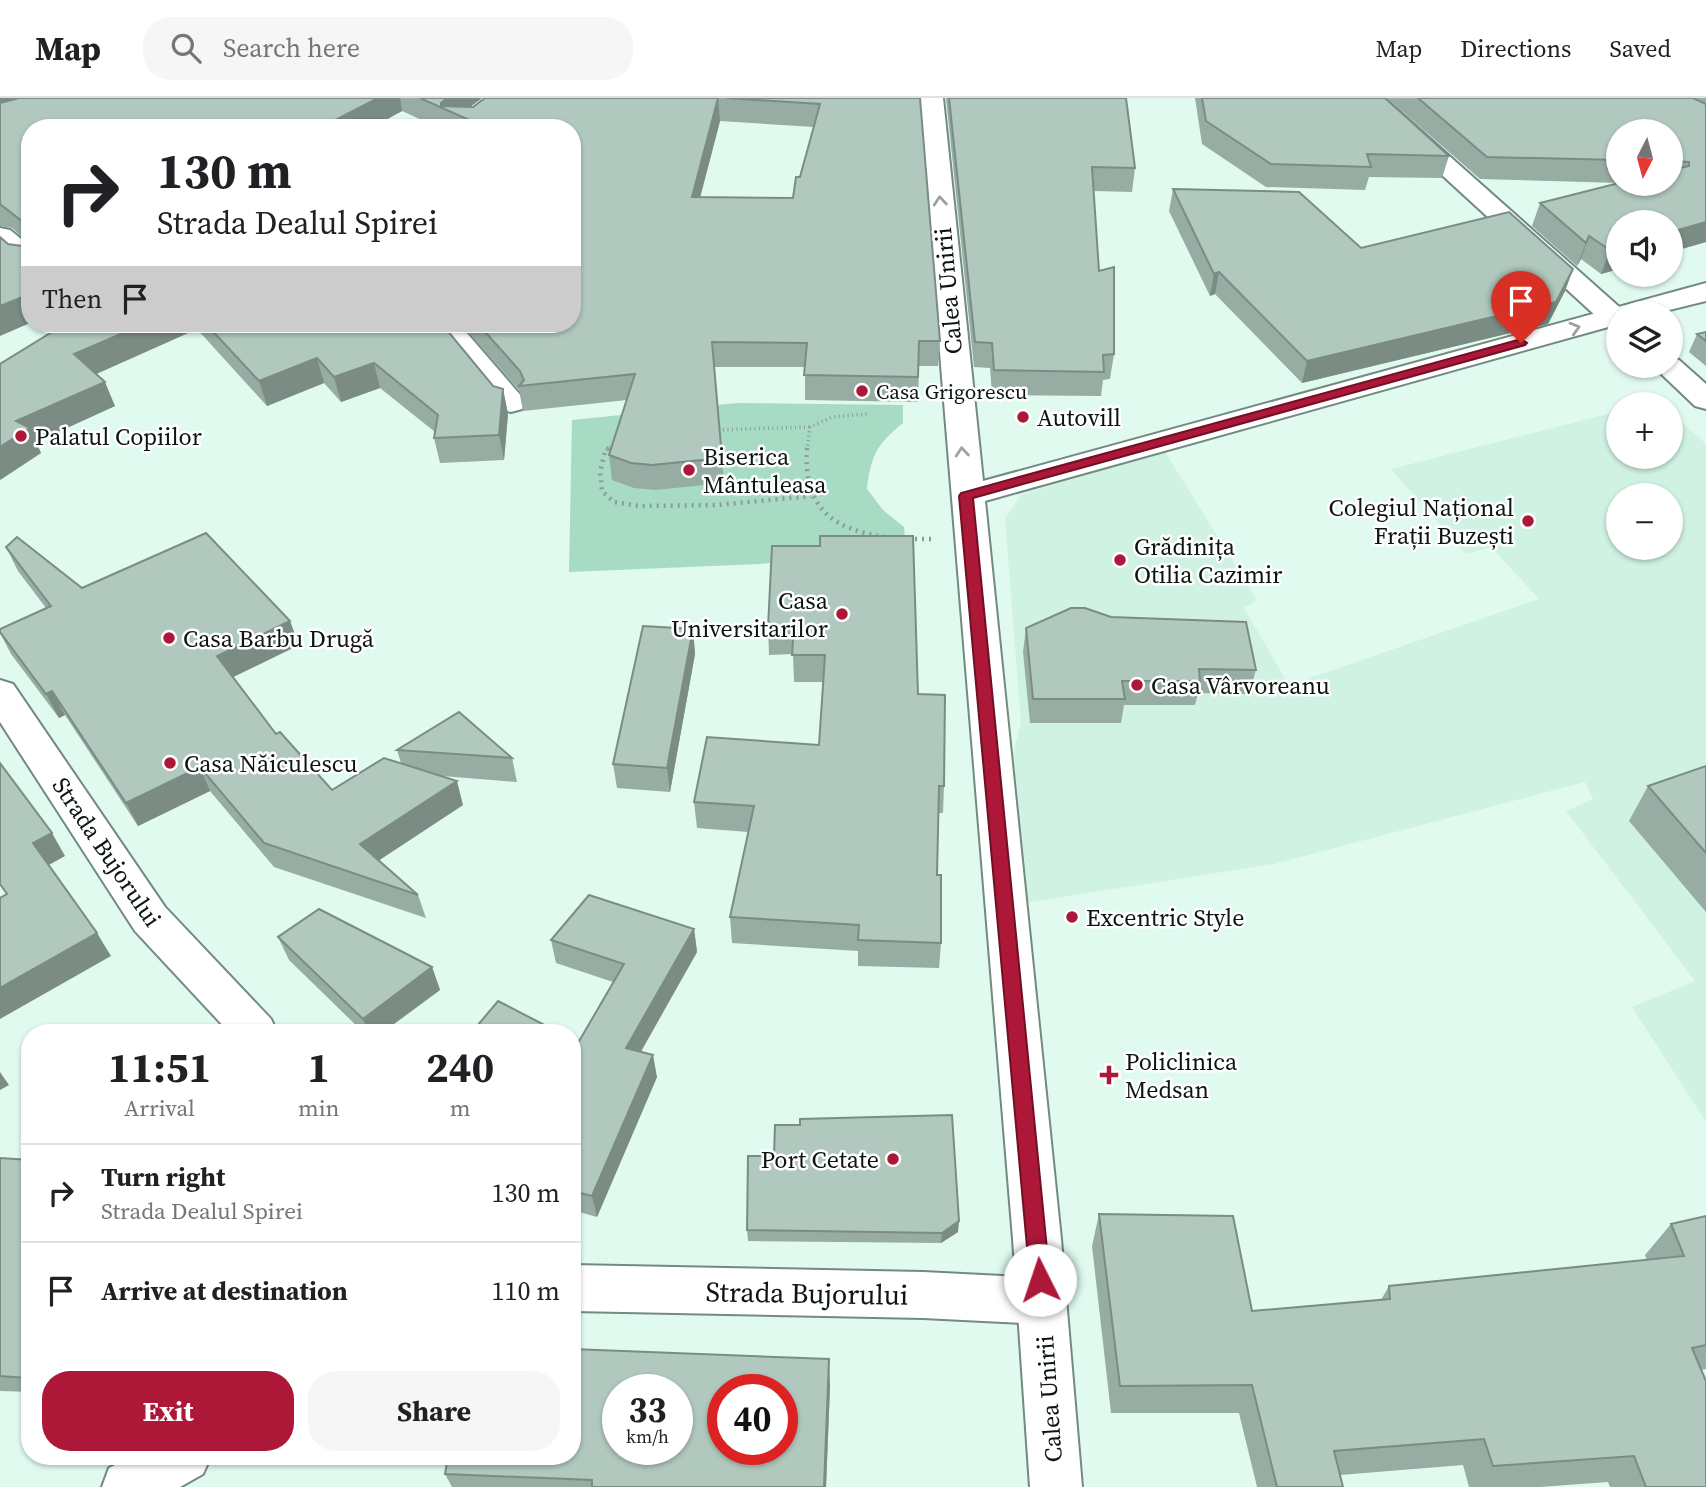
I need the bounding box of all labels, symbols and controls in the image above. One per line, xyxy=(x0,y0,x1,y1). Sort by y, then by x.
search box xyxy=(143,17,633,80)
text: Map xyxy=(35,26,101,71)
icon: search xyxy=(167,29,205,67)
text: Search here xyxy=(223,30,360,66)
text: Map xyxy=(1375,32,1422,65)
text: Directions xyxy=(1460,32,1571,65)
text: Saved xyxy=(1609,32,1671,65)
north arrow xyxy=(1606,119,1684,196)
map controls xyxy=(1606,119,1683,560)
text: 130 m xyxy=(157,137,292,204)
icon: right xyxy=(42,147,133,238)
one-way arrow xyxy=(933,196,948,207)
text: Strada Dealul Spirei xyxy=(157,201,438,245)
button: sound xyxy=(1606,210,1683,287)
street label: Calea Unirii xyxy=(926,226,970,356)
pin xyxy=(1491,271,1551,343)
icon: arrive xyxy=(116,280,154,318)
text: Then xyxy=(42,281,102,317)
icon: arrive xyxy=(1502,282,1540,320)
button: layers xyxy=(1606,301,1683,378)
one-way arrow xyxy=(1569,321,1581,336)
place label: Casa Grigorescu xyxy=(876,377,1027,406)
marker: Casa Grigorescu xyxy=(854,383,870,399)
button: + xyxy=(1606,392,1683,469)
place label: Autovill xyxy=(1037,401,1121,434)
marker: Autovill xyxy=(1015,409,1031,425)
place label: Palatul Copiilor xyxy=(35,420,202,453)
marker: Palatul Copiilor xyxy=(13,428,29,444)
place label: Biserica Mântuleasa xyxy=(703,440,827,501)
one-way arrow xyxy=(955,447,970,458)
marker: Biserica Mântuleasa xyxy=(681,462,697,478)
button: − xyxy=(1606,483,1683,560)
place label: Colegiul Național Frații Buzești xyxy=(1329,491,1514,552)
marker: Colegiul Național Frații Buzești xyxy=(1520,513,1536,529)
place label: Grădinița Otilia Cazimir xyxy=(1134,530,1282,591)
marker: Grădinița Otilia Cazimir xyxy=(1112,552,1128,568)
place label: Casa Universitarilor xyxy=(671,584,829,645)
marker: Casa Universitarilor xyxy=(834,606,850,622)
place label: Casa Barbu Drugă xyxy=(183,622,375,655)
marker: Casa Barbu Drugă xyxy=(161,630,177,646)
place label: Casa Vârvoreanu xyxy=(1151,669,1330,702)
marker: Casa Vârvoreanu xyxy=(1129,677,1145,693)
place label: Casa Năiculescu xyxy=(184,747,358,780)
marker: Casa Năiculescu xyxy=(162,755,178,771)
street label: Strada Bujorului xyxy=(45,771,169,933)
place label: Excentric Style xyxy=(1086,901,1244,934)
marker: Excentric Style xyxy=(1064,909,1080,925)
text: 11:51 xyxy=(108,1038,211,1096)
text: 1 xyxy=(307,1038,330,1096)
text: 240 xyxy=(426,1038,494,1096)
place label: Policlinica Medsan xyxy=(1125,1045,1238,1106)
marker: Policlinica Medsan xyxy=(1099,1065,1119,1085)
text: Arrival xyxy=(124,1092,195,1124)
text: min xyxy=(298,1092,339,1124)
text: m xyxy=(450,1092,471,1124)
place label: Port Cetate xyxy=(761,1143,879,1176)
marker: Port Cetate xyxy=(885,1151,901,1167)
text: Turn right xyxy=(101,1159,225,1195)
icon: right xyxy=(42,1174,80,1212)
text: 130 m xyxy=(492,1175,560,1211)
text: Strada Dealul Spirei xyxy=(101,1195,303,1227)
position arrow xyxy=(1003,1243,1077,1317)
icon: arrive xyxy=(42,1272,80,1310)
street label: Strada Bujorului xyxy=(705,1272,909,1314)
text: Arrive at destination xyxy=(101,1273,348,1309)
text: 110 m xyxy=(492,1273,560,1309)
street label: Calea Unirii xyxy=(1028,1334,1070,1464)
button: Exit xyxy=(42,1371,294,1451)
button: Share xyxy=(308,1371,560,1451)
speed limit sign: 40 xyxy=(707,1374,798,1465)
text: 33 xyxy=(629,1386,666,1434)
text: km/h xyxy=(626,1424,669,1449)

